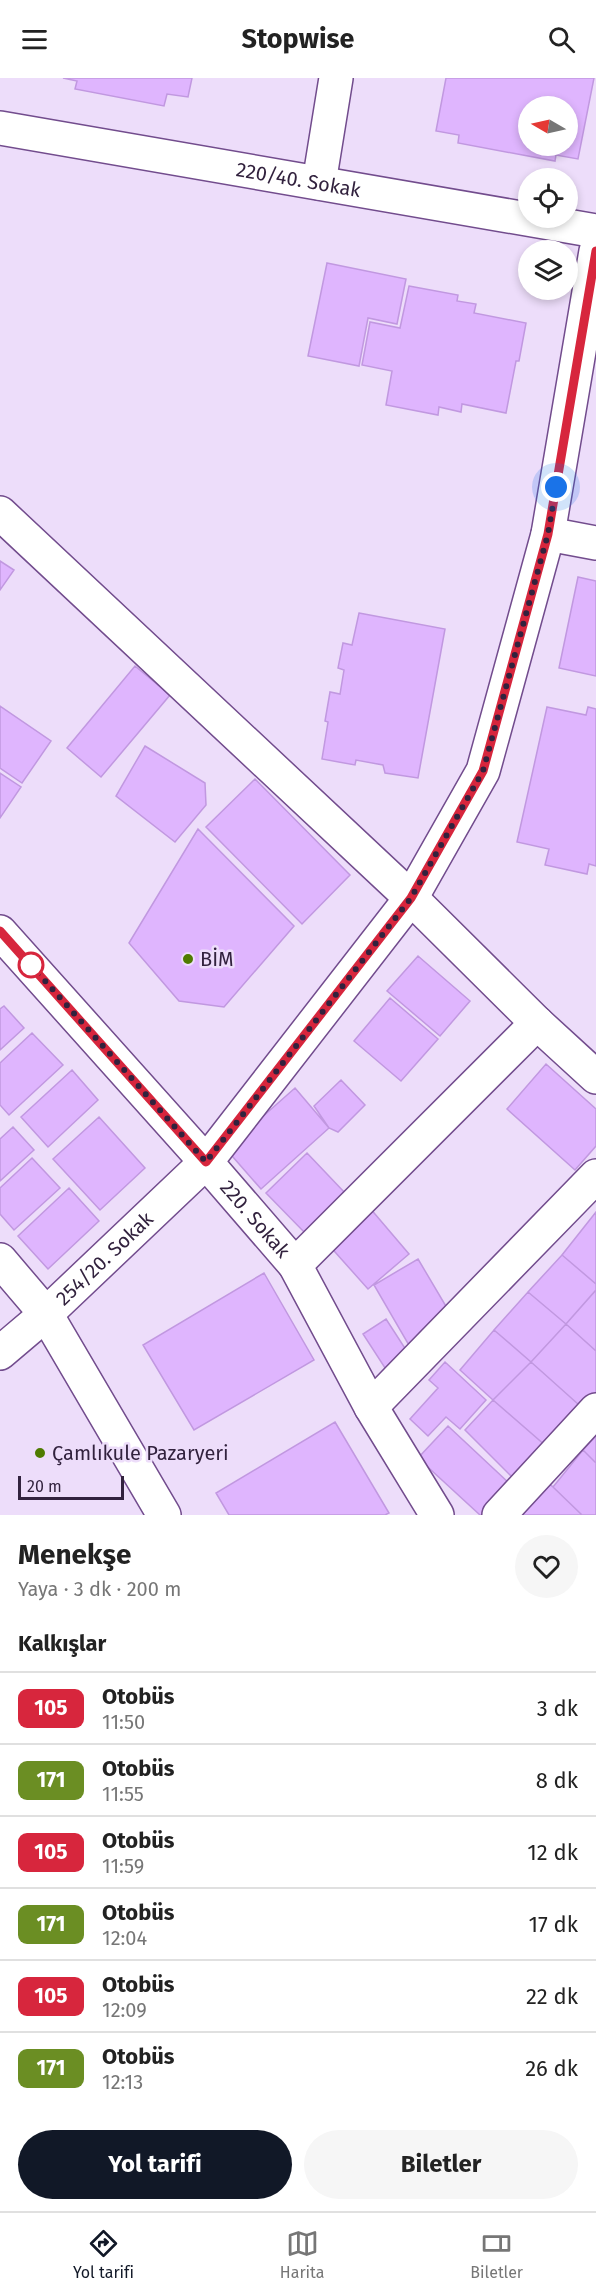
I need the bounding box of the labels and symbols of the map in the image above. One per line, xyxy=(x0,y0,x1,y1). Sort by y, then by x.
north arrow xyxy=(518,96,578,156)
street label: 220/40. Sokak xyxy=(234,157,363,202)
your location xyxy=(541,472,571,502)
place label: BİM xyxy=(200,947,234,971)
unlabelled marker xyxy=(18,952,44,978)
marker: BİM xyxy=(181,952,195,966)
street label: 220. Sokak xyxy=(215,1175,296,1263)
street label: 254/20. Sokak xyxy=(51,1206,159,1310)
place label: Çamlıkule Pazaryeri xyxy=(52,1441,229,1466)
marker: Çamlıkule Pazaryeri xyxy=(33,1446,47,1460)
scale bar xyxy=(18,1473,124,1500)

